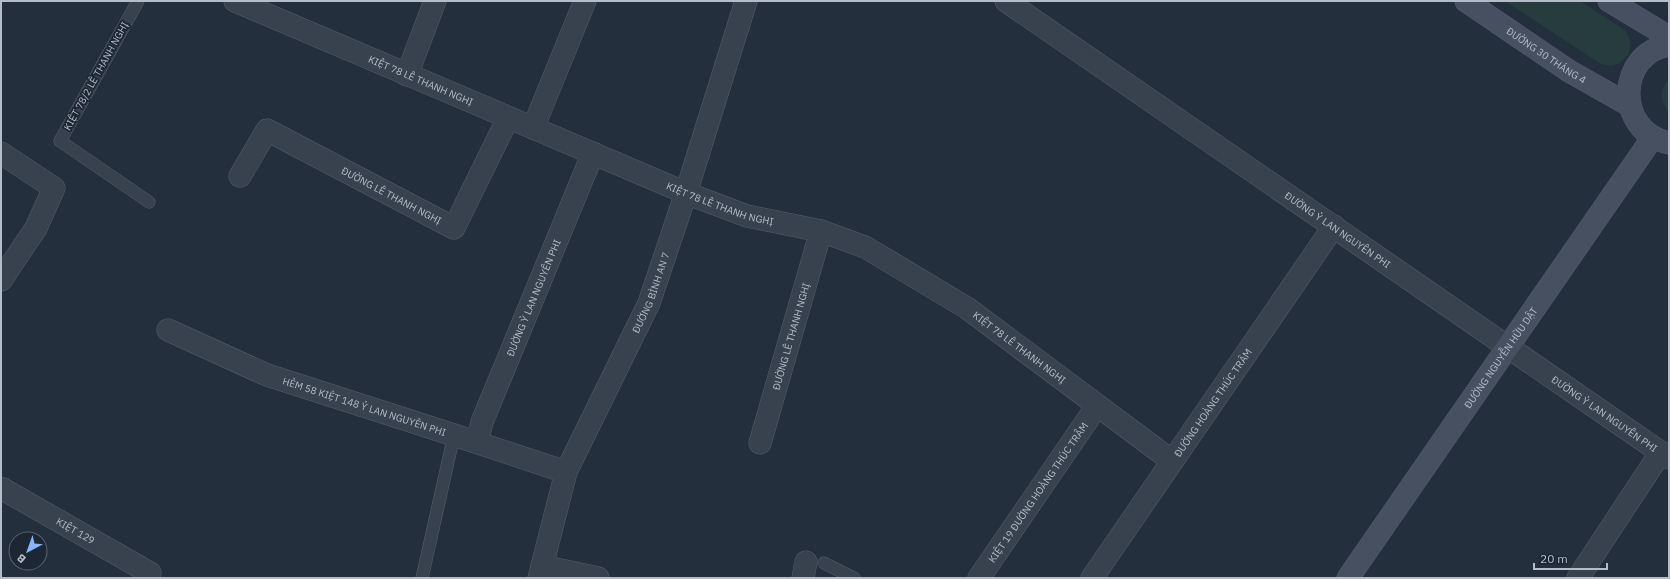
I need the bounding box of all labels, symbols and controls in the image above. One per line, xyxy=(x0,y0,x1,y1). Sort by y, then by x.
street label: KIỆT 78/2 LÊ THANH NGHỊ xyxy=(61,19,131,133)
street label: ĐƯỜNG 30 THÁNG 4 xyxy=(1504,24,1589,86)
street label: KIỆT 78 LÊ THANH NGHỊ xyxy=(366,52,475,108)
street label: ĐƯỜNG LÊ THANH NGHỊ xyxy=(339,164,444,227)
street label: KIỆT 78 LÊ THANH NGHỊ xyxy=(665,179,775,228)
street label: ĐƯỜNG Ỷ LAN NGUYÊN PHI xyxy=(1282,189,1393,271)
street label: ĐƯỜNG Ỷ LAN NGUYÊN PHI xyxy=(503,237,563,358)
street label: ĐƯỜNG BÌNH AN 7 xyxy=(629,250,672,335)
street label: ĐƯỜNG LÊ THANH NGHỊ xyxy=(769,281,812,392)
street label: ĐƯỜNG NGUYỄN HỮU DẬT xyxy=(1461,304,1540,411)
street label: KIỆT 78 LÊ THANH NGHỊ xyxy=(970,308,1069,386)
street label: ĐƯỜNG HOÀNG THÚC TRÂM xyxy=(1171,346,1254,459)
street label: ĐƯỜNG Ỷ LAN NGUYÊN PHI xyxy=(1549,373,1660,455)
street label: HẺM 58 KIỆT 148 Ỷ LAN NGUYÊN PHI xyxy=(281,374,448,439)
street label: KIỆT 19 ĐƯỜNG HOÀNG THÚC TRÂM xyxy=(985,420,1091,565)
street label: KIỆT 129 xyxy=(54,514,97,547)
north arrow xyxy=(8,531,48,571)
scale bar xyxy=(1534,545,1607,571)
text: B xyxy=(14,551,29,566)
text: 20 m xyxy=(1540,551,1568,566)

